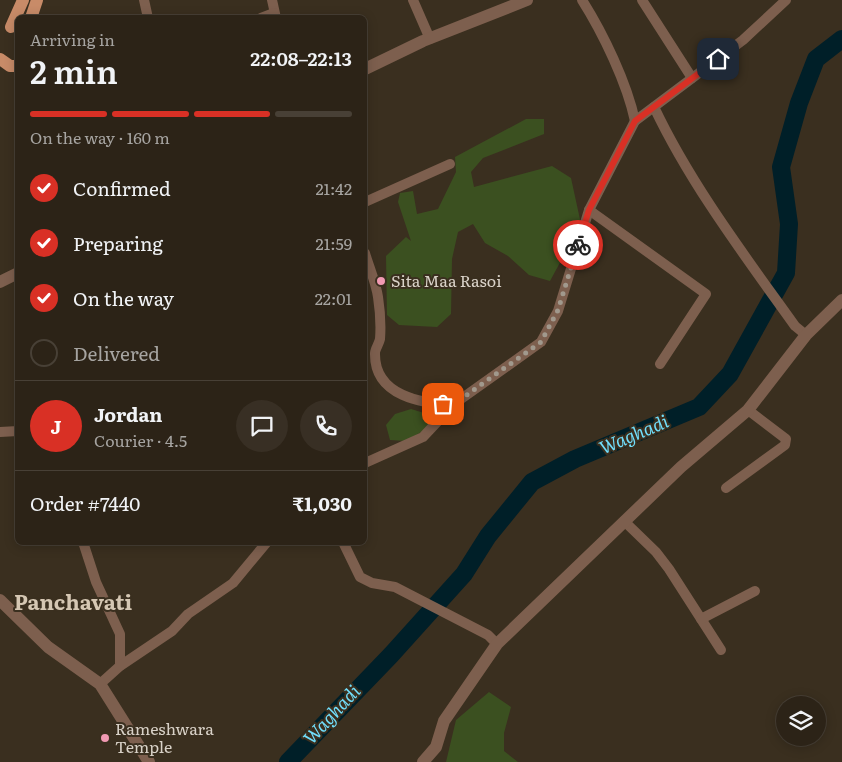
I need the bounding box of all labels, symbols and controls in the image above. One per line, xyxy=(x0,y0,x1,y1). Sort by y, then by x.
text: Arriving in xyxy=(30,27,115,51)
pin xyxy=(697,38,739,80)
text: 22:08–22:13 xyxy=(250,44,352,72)
icon: home xyxy=(704,45,732,73)
text: 2 min xyxy=(30,46,118,94)
text: On the way · 160 m xyxy=(30,125,170,149)
icon: check xyxy=(30,174,58,202)
text: Confirmed xyxy=(73,174,171,202)
text: 21:42 xyxy=(315,176,352,200)
courier xyxy=(553,220,603,270)
icon: check xyxy=(30,229,58,257)
text: Preparing xyxy=(73,229,163,257)
text: 21:59 xyxy=(316,231,352,255)
icon: bike xyxy=(564,231,592,259)
place label: Sita Maa Rasoi xyxy=(391,268,502,292)
marker: Sita Maa Rasoi xyxy=(375,275,387,287)
icon: check xyxy=(30,284,58,312)
text: On the way xyxy=(73,284,174,312)
text: 22:01 xyxy=(315,286,352,310)
text: Delivered xyxy=(73,339,160,367)
pin xyxy=(422,383,464,425)
icon: bag xyxy=(429,390,457,418)
text: Jordan xyxy=(94,400,163,428)
button: chat xyxy=(236,400,288,452)
button: phone xyxy=(300,400,352,452)
water label: Waghadi xyxy=(595,407,673,460)
text: J xyxy=(51,412,61,440)
text: Courier · 4.5 xyxy=(94,428,187,452)
text: Order #7440 xyxy=(30,489,140,517)
text: ₹1,030 xyxy=(293,489,352,517)
district label: Panchavati xyxy=(14,585,132,616)
water label: Waghadi xyxy=(296,678,366,750)
map controls xyxy=(776,696,826,746)
button: layers xyxy=(776,696,826,746)
place label: Rameshwara Temple xyxy=(115,716,214,758)
marker: Rameshwara Temple xyxy=(99,732,111,744)

